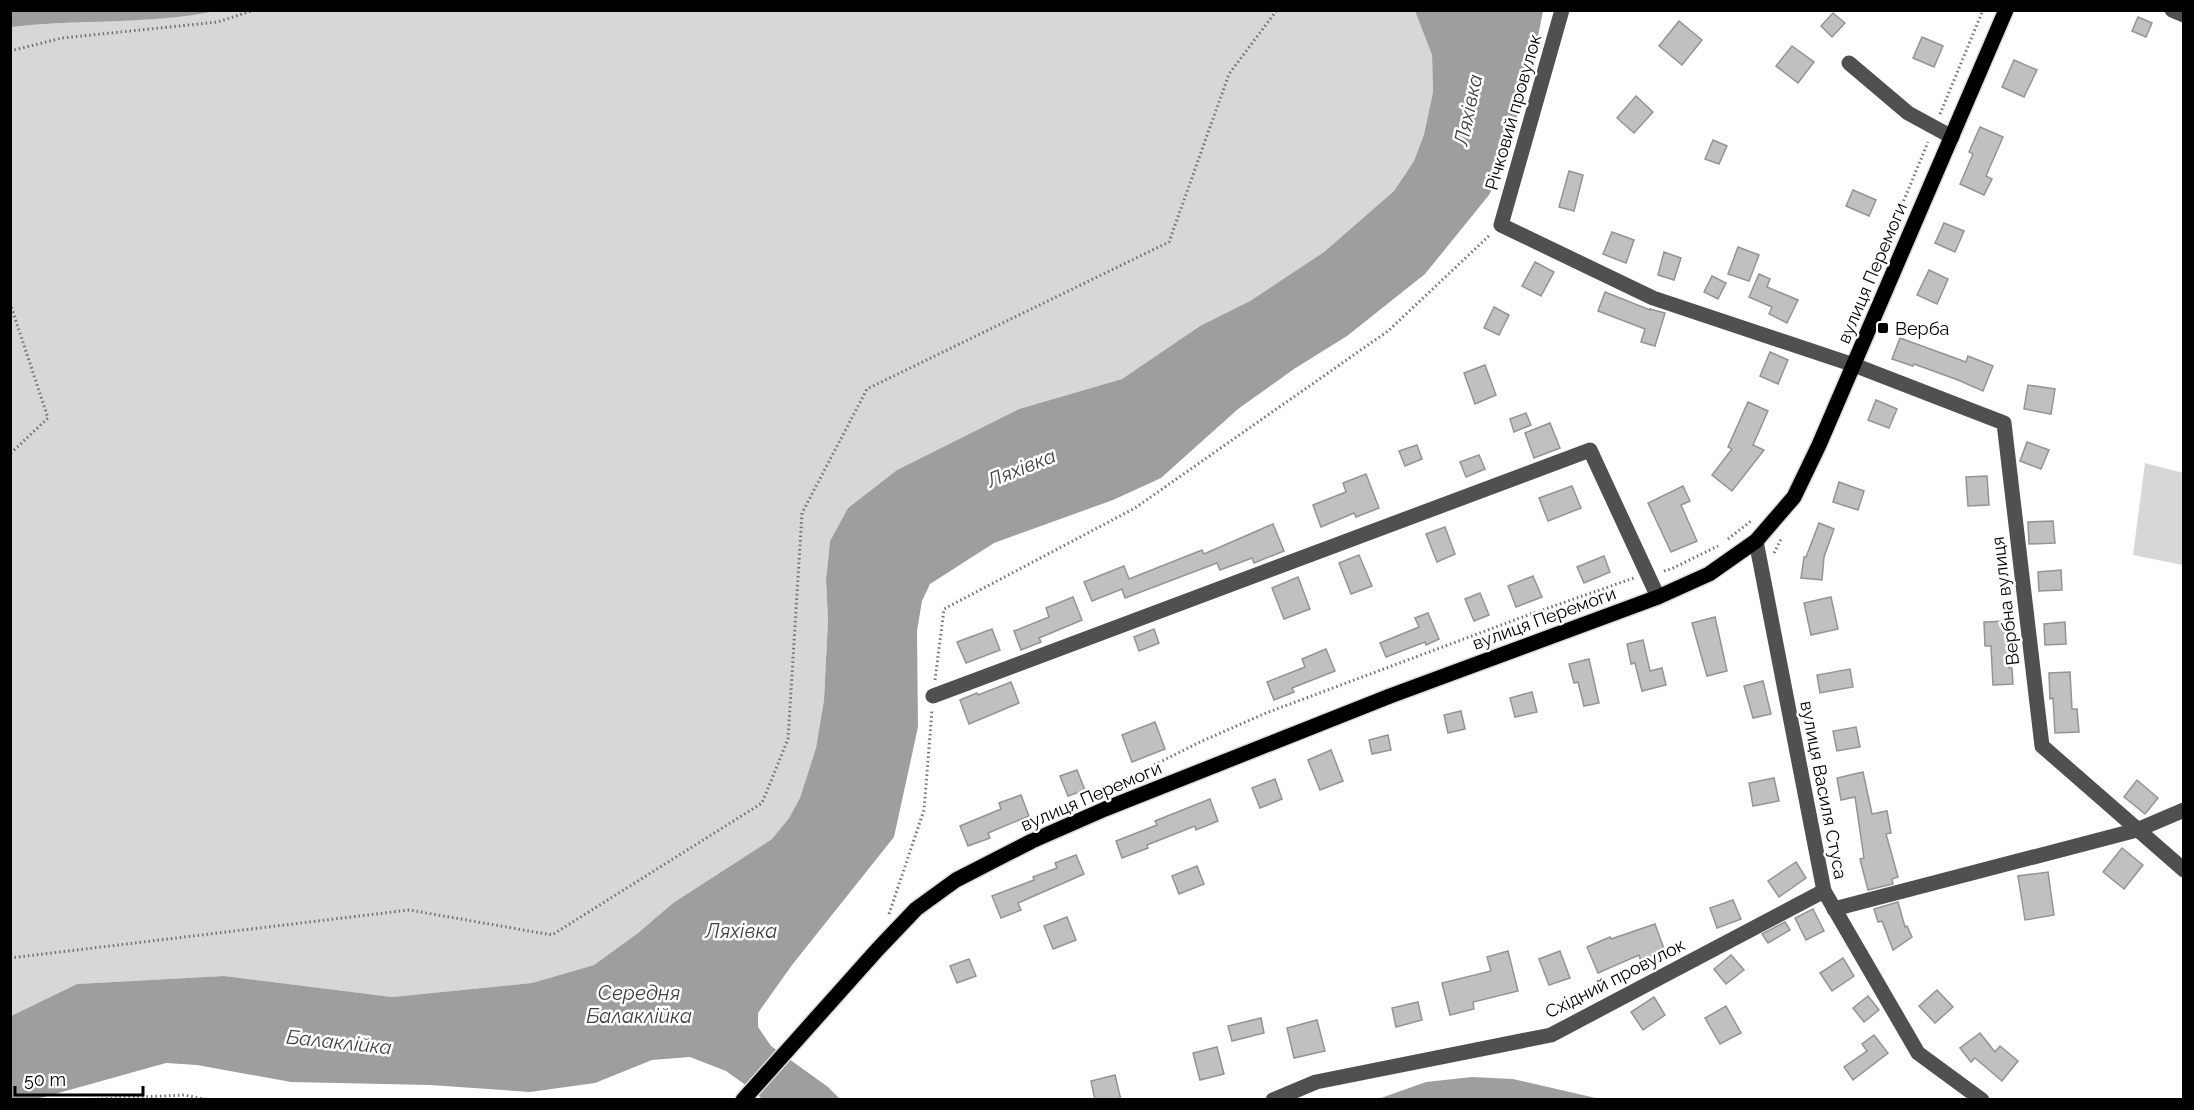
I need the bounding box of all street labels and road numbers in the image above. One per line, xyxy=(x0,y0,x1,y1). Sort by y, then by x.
street label: Річковий провулок xyxy=(1481,32,1545,192)
street label: вулиця Перемоги xyxy=(1833,199,1911,347)
street label: Вербна вулиця xyxy=(1987,535,2023,667)
street label: вулиця Перемоги xyxy=(1469,582,1619,654)
street label: вулиця Василя Стуса xyxy=(1796,699,1852,881)
street label: вулиця Перемоги xyxy=(1017,757,1165,835)
street label: Східний провулок xyxy=(1542,934,1688,1022)

